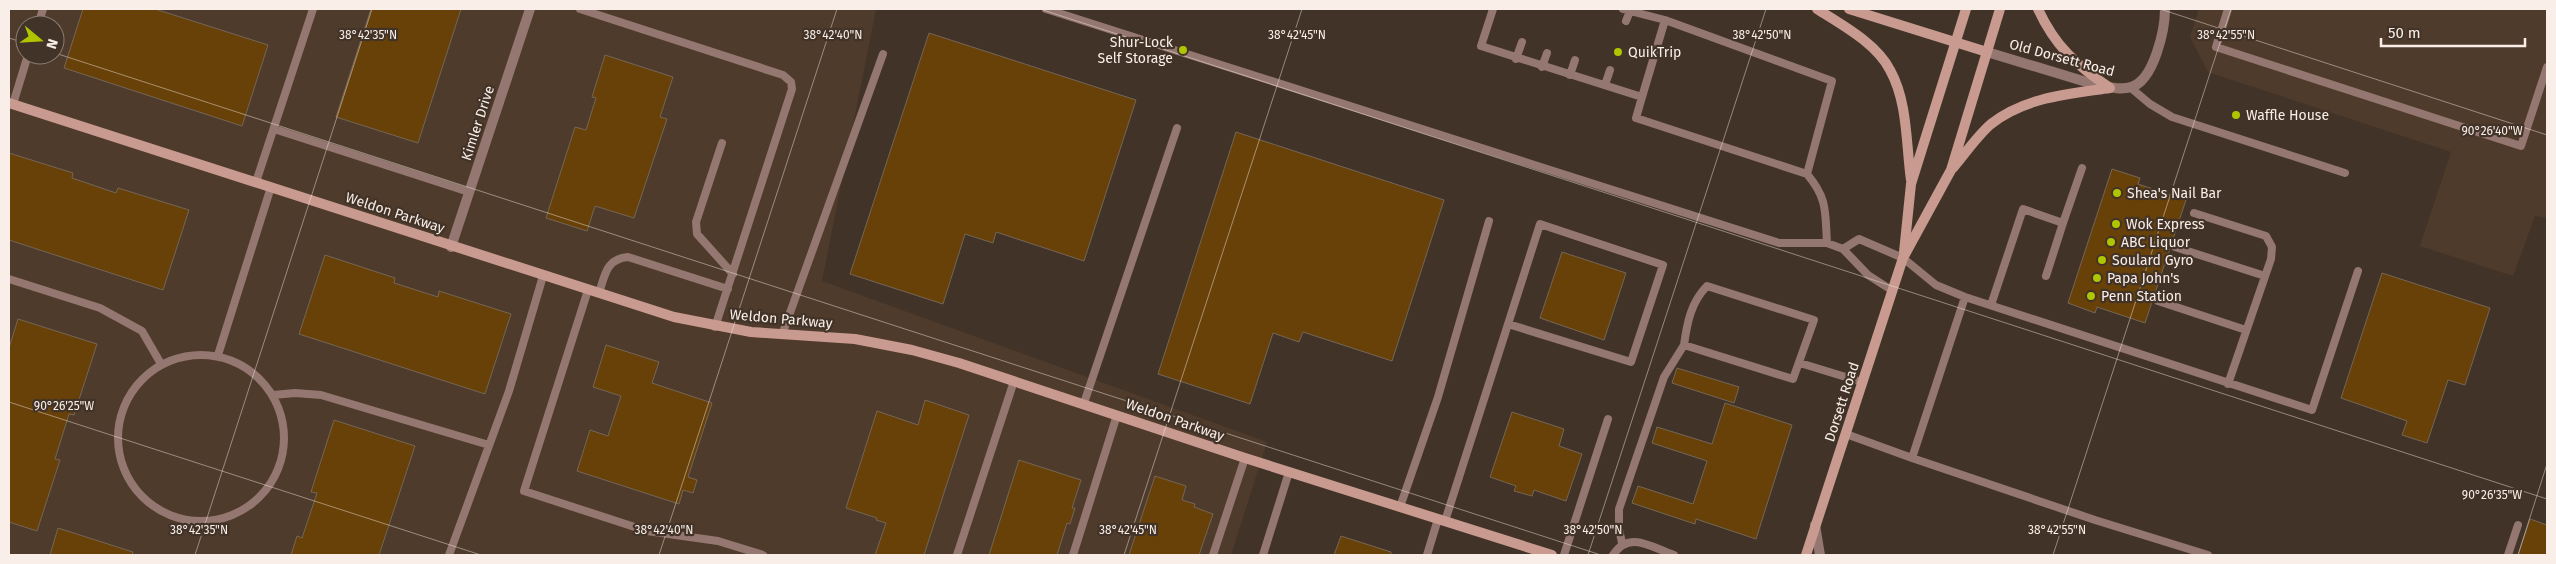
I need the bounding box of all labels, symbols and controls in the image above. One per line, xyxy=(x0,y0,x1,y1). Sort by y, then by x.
north arrow xyxy=(15,15,65,65)
scale bar xyxy=(2381,15,2525,47)
text: 50 m xyxy=(2388,24,2421,42)
text: 38°42'35"N xyxy=(339,28,397,42)
text: 38°42'40"N xyxy=(803,28,863,42)
text: 38°42'45"N xyxy=(1268,28,1326,42)
text: 38°42'50"N xyxy=(1732,28,1792,42)
text: 38°42'55"N xyxy=(2197,28,2255,42)
place label: Shur-Lock Self Storage xyxy=(1098,34,1174,67)
street label: Old Dorsett Road xyxy=(2007,36,2117,80)
text: N xyxy=(42,37,61,51)
marker: Shur-Lock Self Storage xyxy=(1177,44,1189,56)
place label: QuikTrip xyxy=(1628,44,1681,61)
marker: QuikTrip xyxy=(1612,46,1624,58)
street label: Kimler Drive xyxy=(458,83,498,163)
place label: Waffle House xyxy=(2246,107,2329,124)
marker: Waffle House xyxy=(2230,109,2242,121)
text: 90°26'40"W xyxy=(2461,124,2523,138)
place label: Shea's Nail Bar xyxy=(2127,185,2222,202)
marker: Shea's Nail Bar xyxy=(2111,187,2123,199)
street label: Weldon Parkway xyxy=(343,189,447,237)
place label: Wok Express xyxy=(2126,216,2205,233)
marker: Wok Express xyxy=(2110,218,2122,230)
place label: ABC Liquor xyxy=(2121,234,2191,251)
marker: ABC Liquor xyxy=(2105,236,2117,248)
place label: Soulard Gyro xyxy=(2112,252,2194,269)
marker: Soulard Gyro xyxy=(2096,254,2108,266)
place label: Papa John's xyxy=(2107,270,2180,287)
marker: Papa John's xyxy=(2091,272,2103,284)
place label: Penn Station xyxy=(2101,288,2182,305)
marker: Penn Station xyxy=(2085,290,2097,302)
street label: Weldon Parkway xyxy=(729,306,833,332)
street label: Dorsett Road xyxy=(1821,360,1863,444)
street label: Weldon Parkway xyxy=(1123,395,1227,445)
text: 90°26'25"W xyxy=(34,399,94,413)
text: 90°26'35"W xyxy=(2462,488,2522,502)
text: 38°42'35"N xyxy=(170,523,228,537)
text: 38°42'40"N xyxy=(634,523,694,537)
text: 38°42'45"N xyxy=(1099,523,1157,537)
text: 38°42'50"N xyxy=(1563,523,1623,537)
text: 38°42'55"N xyxy=(2028,523,2086,537)

